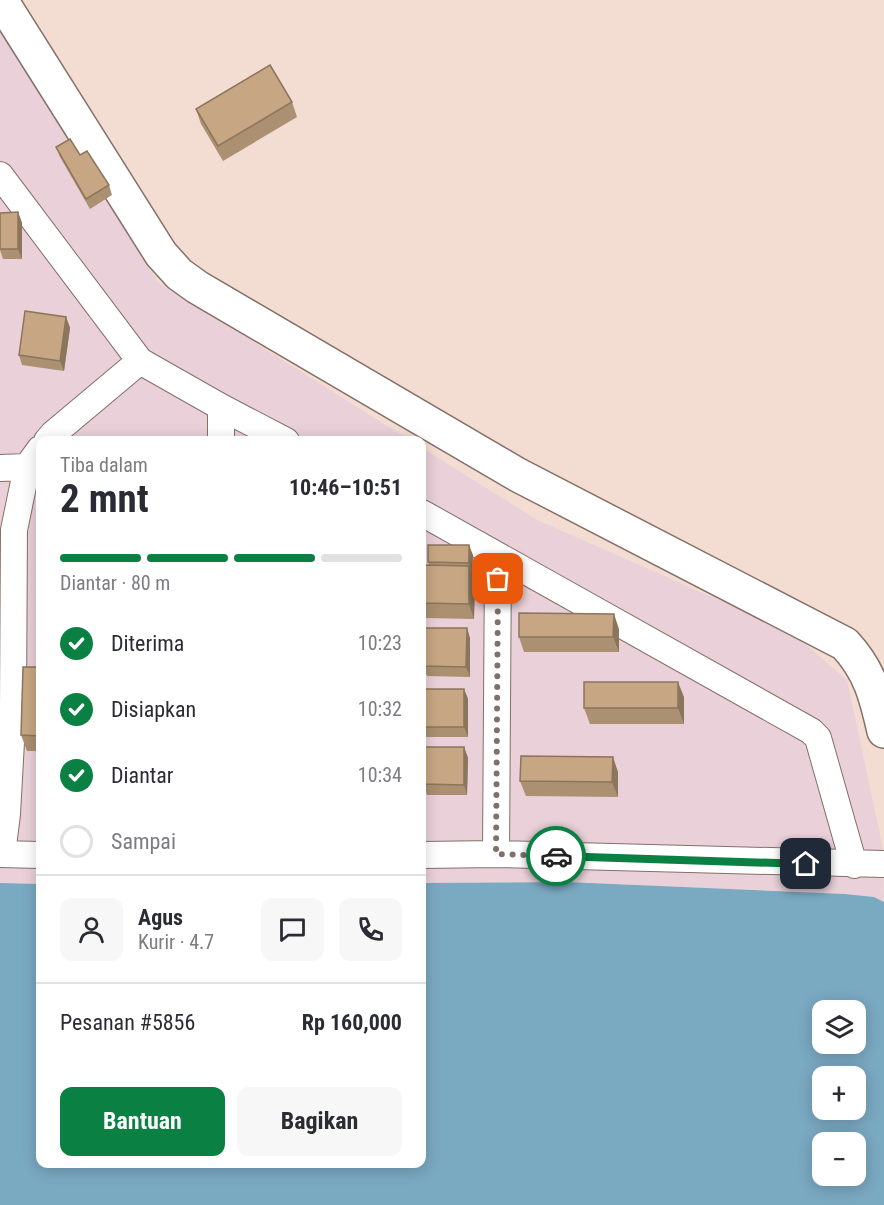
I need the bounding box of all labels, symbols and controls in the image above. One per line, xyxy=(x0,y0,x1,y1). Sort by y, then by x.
text: Tiba dalam xyxy=(60,453,148,477)
text: 10:46–10:51 xyxy=(289,475,402,500)
text: 2 mnt xyxy=(60,476,149,522)
pin xyxy=(472,553,523,604)
icon: bag xyxy=(481,562,514,595)
text: Diantar · 80 m xyxy=(60,571,170,595)
icon: check xyxy=(60,627,93,660)
text: Diterima xyxy=(111,631,184,656)
text: 10:23 xyxy=(358,631,402,655)
icon: check xyxy=(60,693,93,726)
text: Disiapkan xyxy=(111,697,196,722)
text: 10:32 xyxy=(358,697,402,721)
icon: check xyxy=(60,759,93,792)
text: Diantar xyxy=(111,763,174,788)
text: 10:34 xyxy=(358,763,402,787)
courier xyxy=(526,826,586,886)
text: Sampai xyxy=(111,829,176,854)
pin xyxy=(780,838,831,889)
icon: car xyxy=(540,840,573,873)
icon: home xyxy=(789,847,822,880)
button: person xyxy=(60,898,123,961)
button: chat xyxy=(261,898,324,961)
button: phone xyxy=(339,898,402,961)
text: Agus xyxy=(138,905,183,930)
text: Kurir · 4.7 xyxy=(138,930,214,954)
map controls xyxy=(812,1000,866,1186)
button: layers xyxy=(812,1000,866,1054)
text: Pesanan #5856 xyxy=(60,1010,195,1035)
text: Rp 160,000 xyxy=(302,1010,402,1035)
button: + xyxy=(812,1066,866,1120)
button: Bantuan xyxy=(60,1087,225,1156)
button: Bagikan xyxy=(237,1087,402,1156)
button: − xyxy=(812,1132,866,1186)

